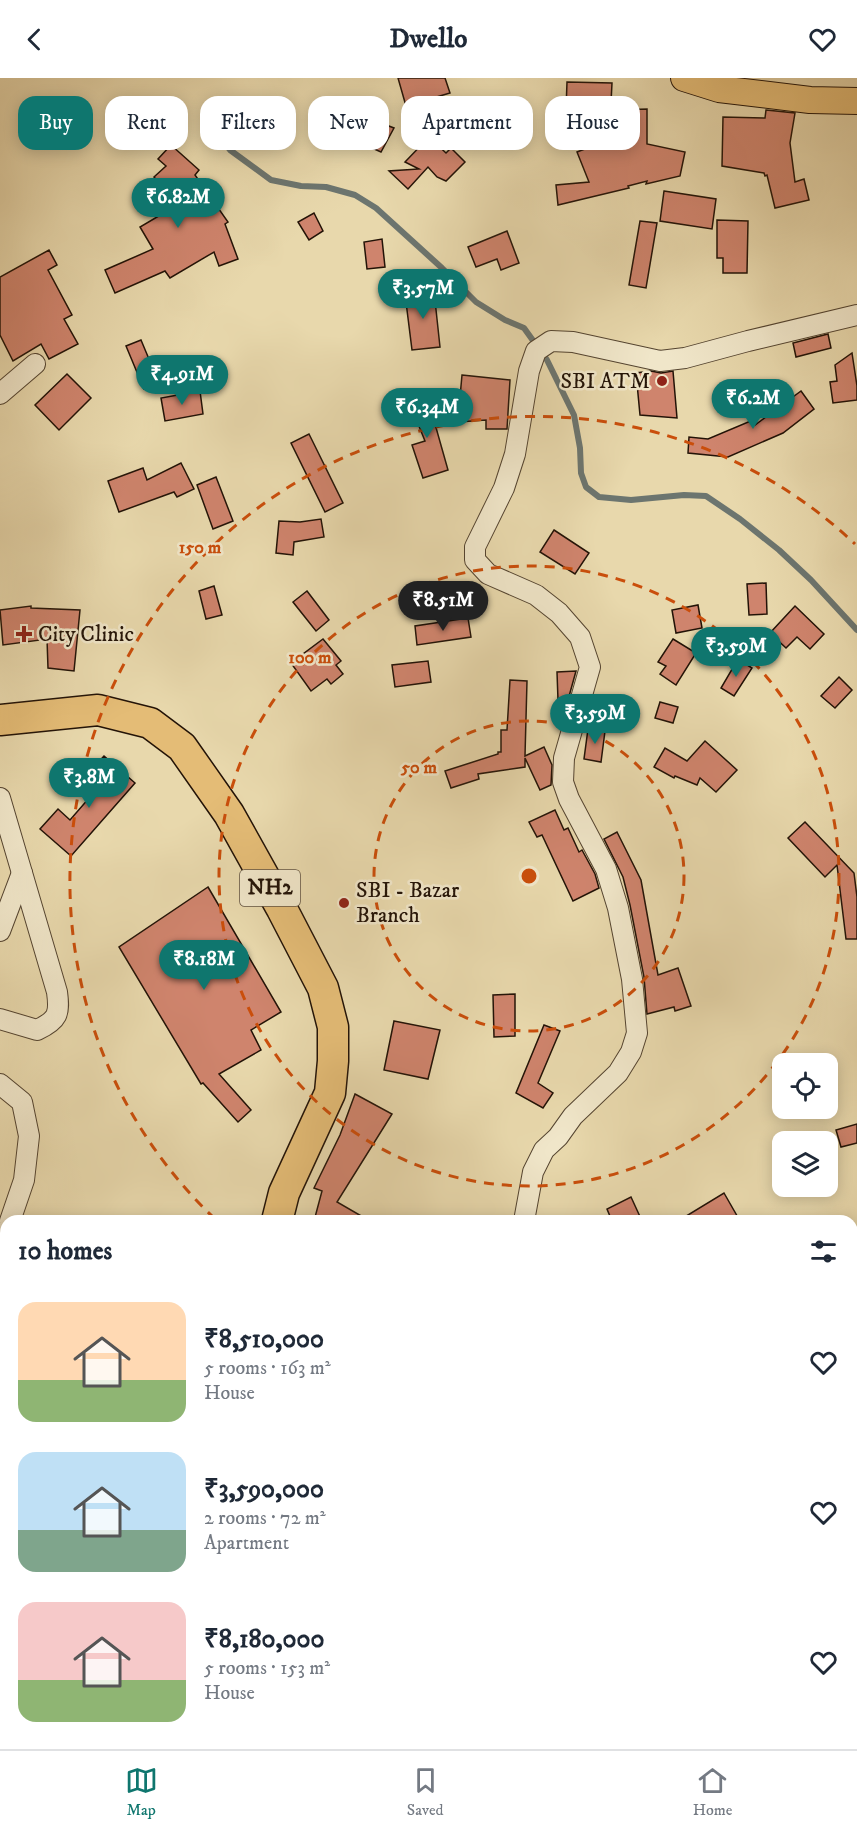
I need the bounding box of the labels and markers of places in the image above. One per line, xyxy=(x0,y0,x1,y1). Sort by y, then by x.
pin: ₹6.82M xyxy=(129,178,227,229)
pin: ₹3.57M xyxy=(374,269,472,320)
pin: ₹4.91M xyxy=(133,355,231,406)
place label: SBI ATM xyxy=(561,368,650,395)
marker: SBI ATM xyxy=(655,374,669,388)
pin: ₹6.2M xyxy=(711,379,795,430)
pin: ₹6.34M xyxy=(378,388,476,439)
pin: ₹8.51M xyxy=(394,581,492,632)
place label: City Clinic xyxy=(38,621,134,648)
marker: City Clinic xyxy=(15,625,33,643)
pin: ₹3.59M xyxy=(687,627,785,678)
pin: ₹3.59M xyxy=(546,694,644,745)
pin: ₹3.8M xyxy=(47,758,131,809)
centre of rings xyxy=(519,866,539,886)
place label: SBI - Bazar Branch xyxy=(356,877,460,929)
marker: SBI - Bazar Branch xyxy=(337,896,351,910)
pin: ₹8.18M xyxy=(155,940,253,991)

